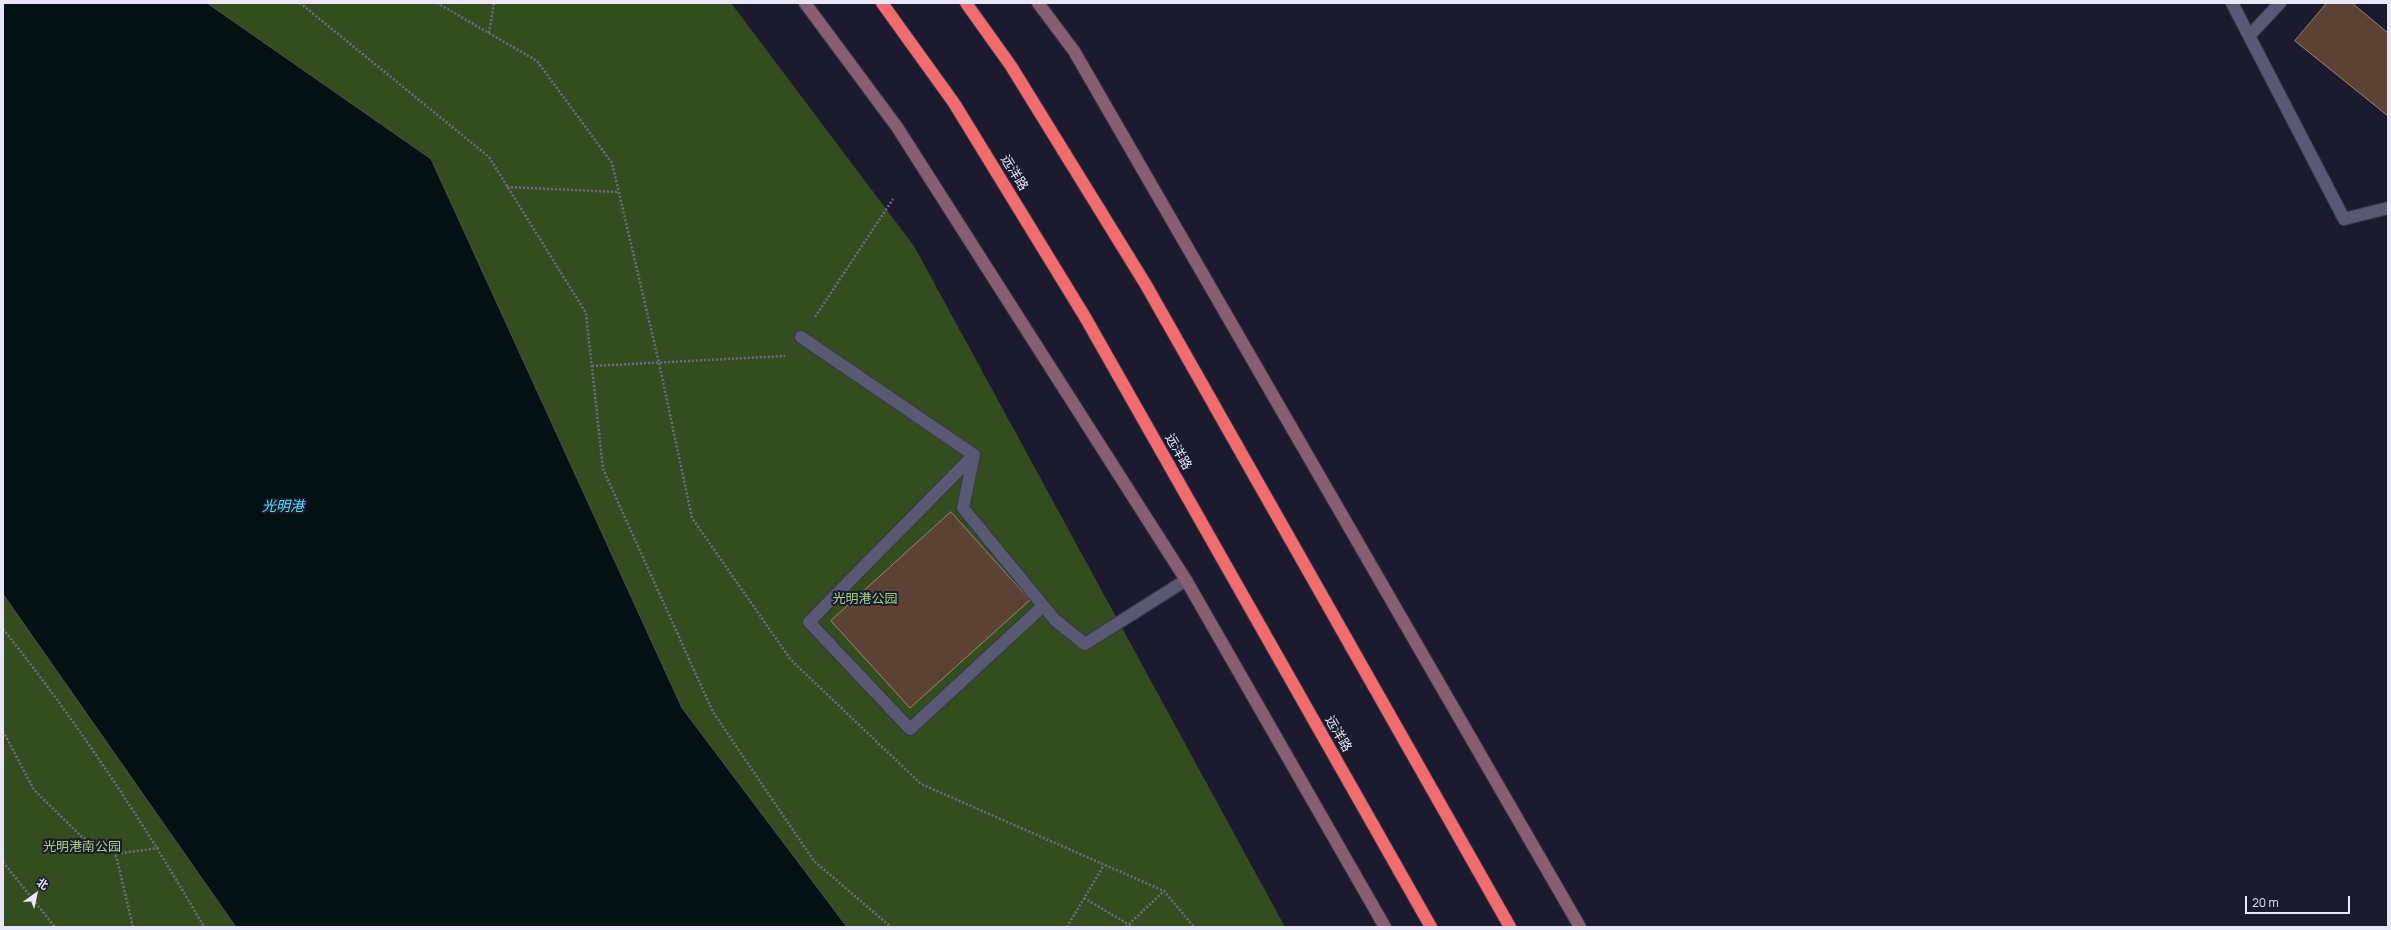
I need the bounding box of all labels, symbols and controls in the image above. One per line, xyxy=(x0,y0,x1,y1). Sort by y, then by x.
street label: 远洋路 xyxy=(997,152,1031,194)
street label: 远洋路 xyxy=(1161,431,1195,473)
water label: 光明港 xyxy=(262,499,304,515)
park label: 光明港公园 xyxy=(833,591,897,607)
street label: 远洋路 xyxy=(1321,713,1355,755)
park label: 光明港南公园 xyxy=(43,839,121,855)
north arrow xyxy=(16,874,56,914)
text: 北 xyxy=(34,874,52,893)
scale bar xyxy=(2247,888,2352,914)
text: 20 m xyxy=(2252,894,2279,911)

